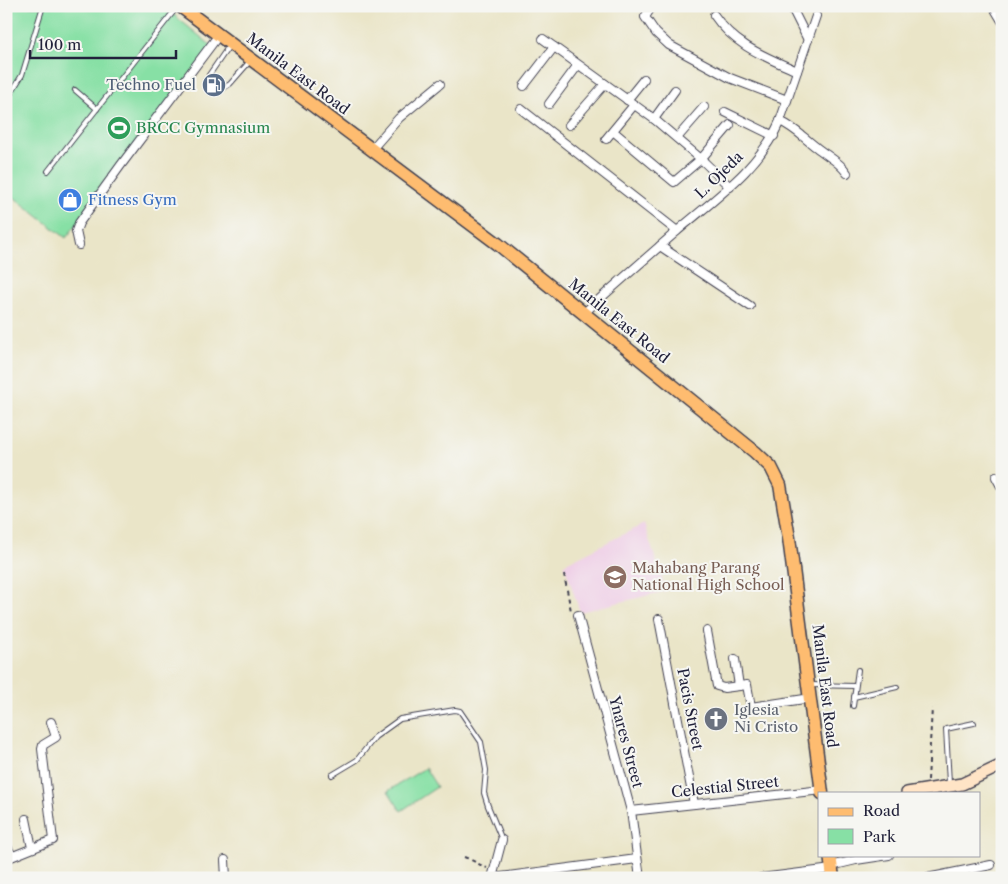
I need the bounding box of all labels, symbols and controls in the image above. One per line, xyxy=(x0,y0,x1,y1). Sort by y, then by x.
scale bar xyxy=(30,28,176,60)
street label: Manila East Road xyxy=(243,29,354,119)
text: 100 m xyxy=(38,35,81,54)
fuel station icon: Techno Fuel xyxy=(201,72,227,98)
place label: Techno Fuel xyxy=(106,75,197,94)
sports icon: BRCC Gymnasium xyxy=(106,115,132,141)
place label: BRCC Gymnasium xyxy=(136,118,270,137)
street label: L. Ojeda xyxy=(690,147,747,202)
shop icon: Fitness Gym xyxy=(57,187,83,213)
place label: Fitness Gym xyxy=(88,190,177,209)
street label: Manila East Road xyxy=(565,274,674,367)
place label: Mahabang Parang National High School xyxy=(632,558,785,594)
school or university icon: Mahabang Parang National High School xyxy=(602,564,628,590)
street label: Manila East Road xyxy=(808,623,842,749)
street label: Pacis Street xyxy=(673,666,708,752)
street label: Ynares Street xyxy=(605,693,648,790)
place label: Iglesia Ni Cristo xyxy=(734,700,798,736)
church icon: Iglesia Ni Cristo xyxy=(703,706,729,732)
street label: Celestial Street xyxy=(670,771,780,802)
legend xyxy=(818,792,980,856)
text: Road xyxy=(863,801,900,820)
text: Park xyxy=(863,827,897,846)

